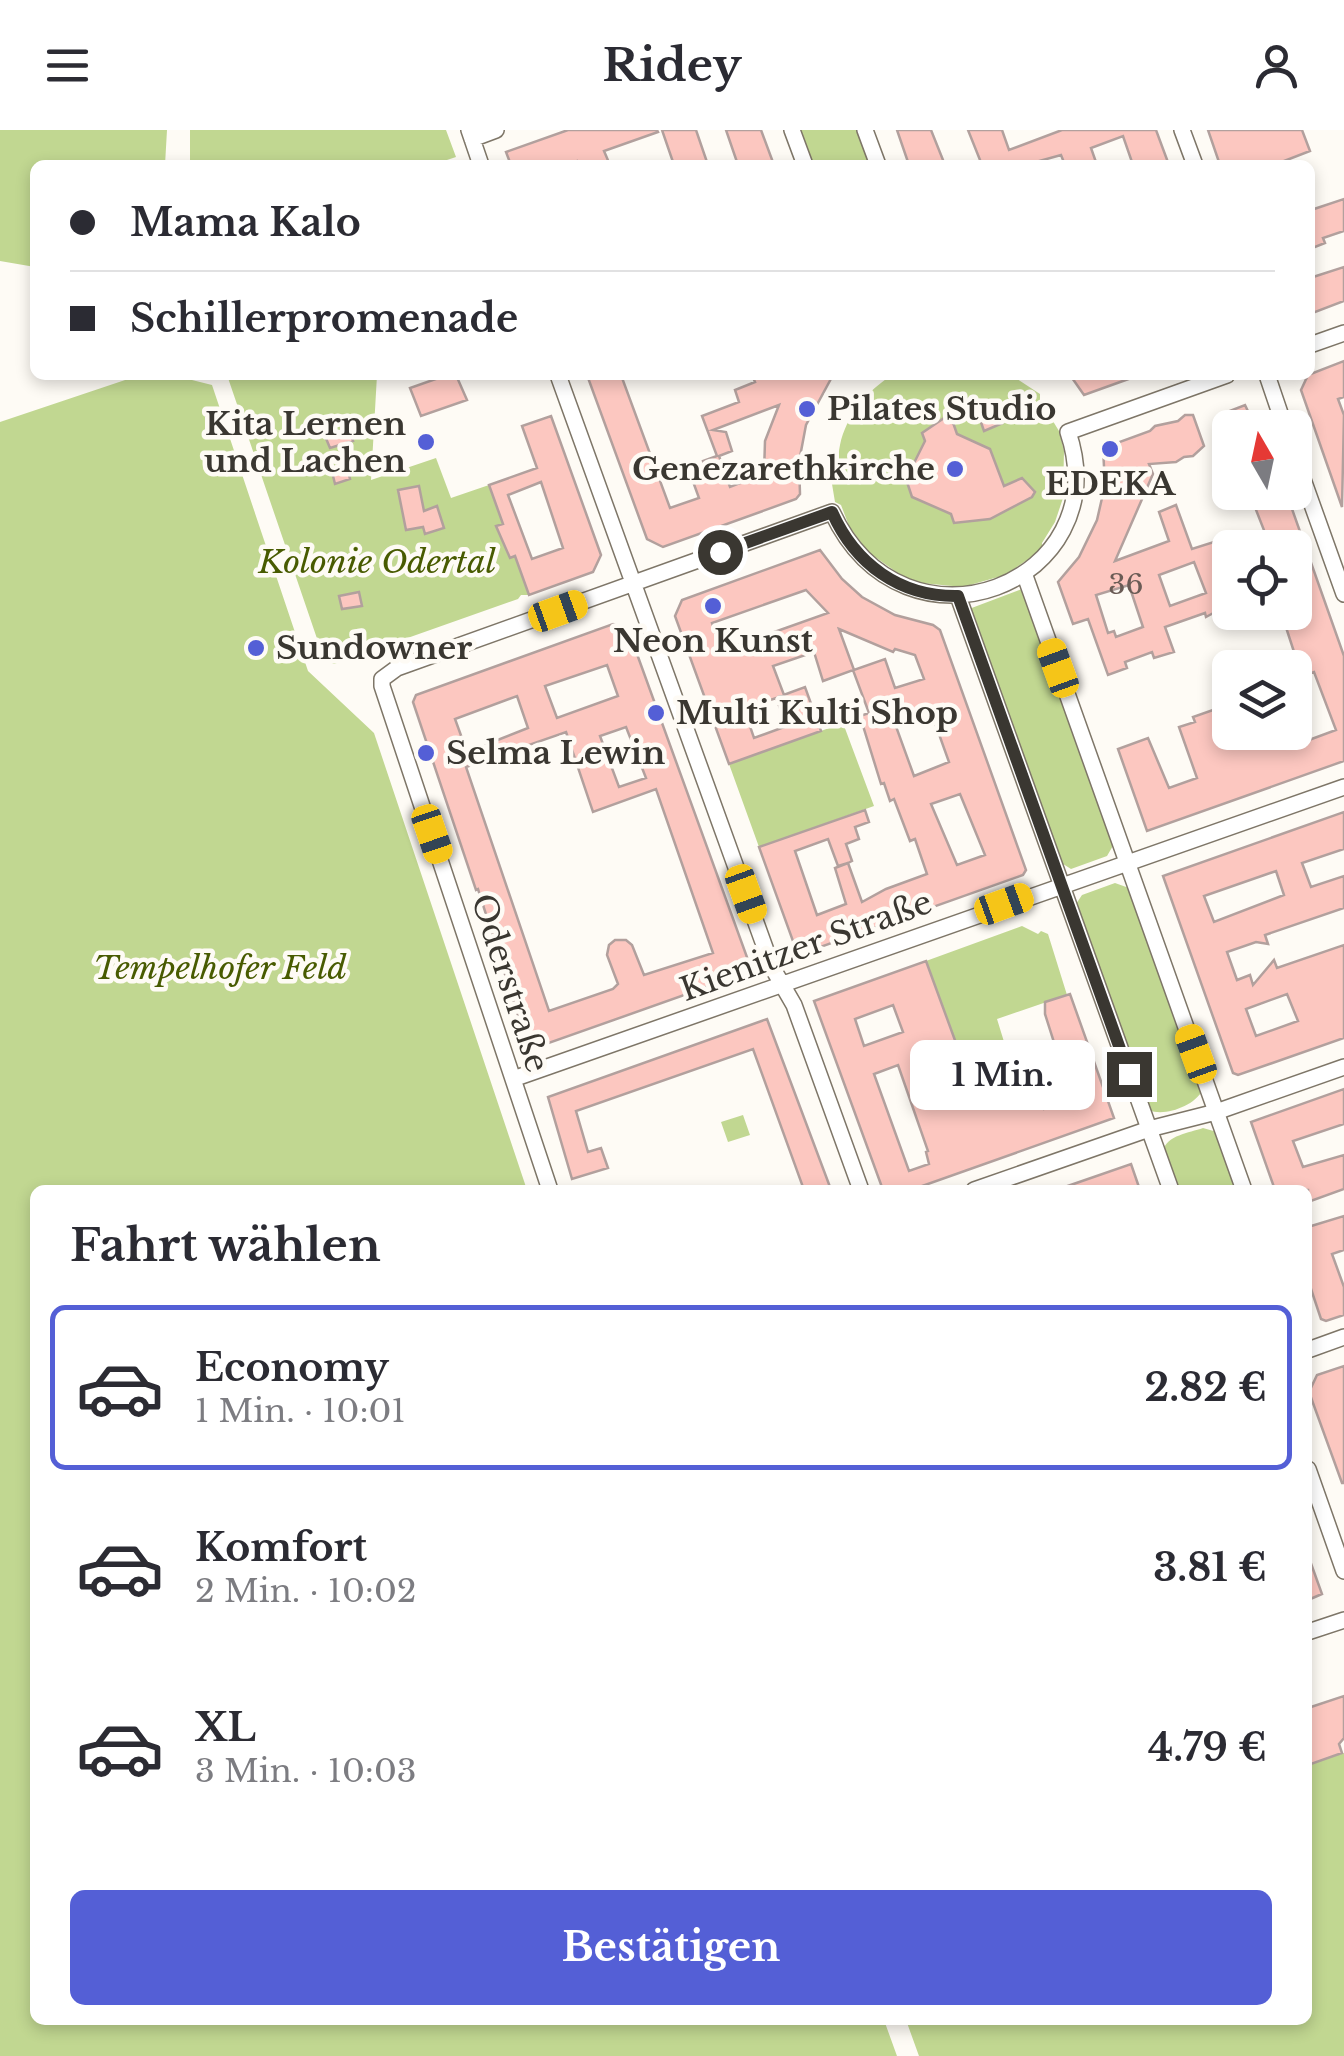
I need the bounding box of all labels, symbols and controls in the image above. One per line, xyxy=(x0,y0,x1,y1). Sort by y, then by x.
text: Ridey xyxy=(603,37,741,93)
icon: menu xyxy=(40,38,95,93)
icon: person xyxy=(1249,38,1304,93)
text: Mama Kalo xyxy=(130,199,361,246)
text: Schillerpromenade xyxy=(130,295,518,342)
place label: Pilates Studio xyxy=(827,389,1056,429)
marker: Pilates Studio xyxy=(796,398,818,420)
place label: Kita Lernen und Lachen xyxy=(204,404,406,481)
north arrow xyxy=(1212,410,1312,510)
map controls xyxy=(1212,410,1312,750)
marker: Kita Lernen und Lachen xyxy=(415,431,437,453)
marker: EDEKA xyxy=(1099,438,1121,460)
place label: Genezarethkirche xyxy=(632,449,935,489)
marker: Genezarethkirche xyxy=(944,458,966,480)
place label: EDEKA xyxy=(1045,464,1176,504)
route start xyxy=(698,530,743,575)
button: locate xyxy=(1212,530,1312,630)
park label: Kolonie Odertal xyxy=(257,542,497,582)
house number: 36 xyxy=(1108,567,1144,602)
car xyxy=(525,587,591,635)
marker: Neon Kunst xyxy=(702,595,724,617)
place label: Neon Kunst xyxy=(613,621,814,661)
place label: Sundowner xyxy=(276,628,472,668)
car xyxy=(1034,635,1082,701)
marker: Sundowner xyxy=(245,637,267,659)
button: layers xyxy=(1212,650,1312,750)
place label: Multi Kulti Shop xyxy=(676,693,958,733)
marker: Multi Kulti Shop xyxy=(645,702,667,724)
place label: Selma Lewin xyxy=(446,733,665,773)
marker: Selma Lewin xyxy=(415,742,437,764)
car xyxy=(408,801,456,867)
car xyxy=(722,861,770,927)
car xyxy=(971,880,1037,928)
street label: Kienitzer Straße xyxy=(675,882,937,1010)
street label: Oderstraße xyxy=(462,889,558,1077)
park label: Tempelhofer Feld xyxy=(93,948,347,988)
car xyxy=(1172,1021,1220,1087)
callout: 1 Min. xyxy=(909,1039,1094,1109)
route end xyxy=(1107,1052,1152,1097)
text: 1 Min. xyxy=(951,1055,1054,1095)
text: Fahrt wählen xyxy=(70,1217,381,1273)
icon: car xyxy=(75,1343,165,1433)
text: Economy xyxy=(195,1344,389,1391)
text: 2.82 € xyxy=(1144,1364,1267,1411)
text: 1 Min. · 10:01 xyxy=(195,1391,406,1431)
icon: car xyxy=(75,1523,165,1613)
text: Komfort xyxy=(195,1524,367,1571)
text: 3.81 € xyxy=(1153,1544,1267,1591)
text: 2 Min. · 10:02 xyxy=(195,1571,417,1611)
icon: car xyxy=(75,1703,165,1793)
text: XL xyxy=(195,1704,256,1751)
text: 4.79 € xyxy=(1148,1724,1267,1771)
text: 3 Min. · 10:03 xyxy=(195,1751,417,1791)
button: Bestätigen xyxy=(70,1890,1272,2005)

